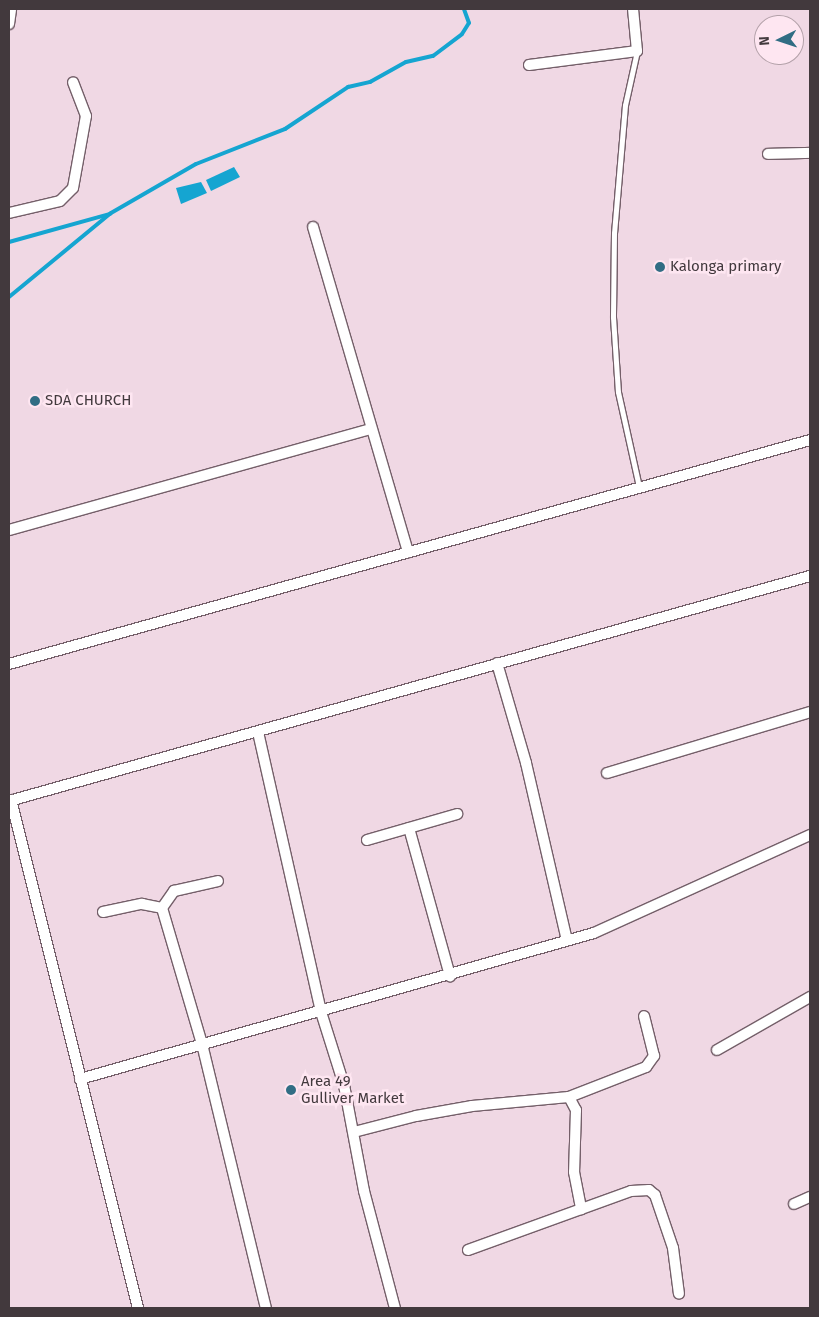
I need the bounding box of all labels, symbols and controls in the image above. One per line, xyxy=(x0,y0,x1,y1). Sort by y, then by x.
north arrow xyxy=(754,15,804,65)
text: N xyxy=(756,36,773,46)
place label: Kalonga primary xyxy=(670,258,781,276)
marker: Kalonga primary xyxy=(654,261,666,273)
place label: SDA CHURCH xyxy=(45,392,131,410)
marker: SDA CHURCH xyxy=(29,395,41,407)
place label: Area 49 Gulliver Market xyxy=(301,1072,404,1107)
marker: Area 49 Gulliver Market xyxy=(285,1084,297,1096)

